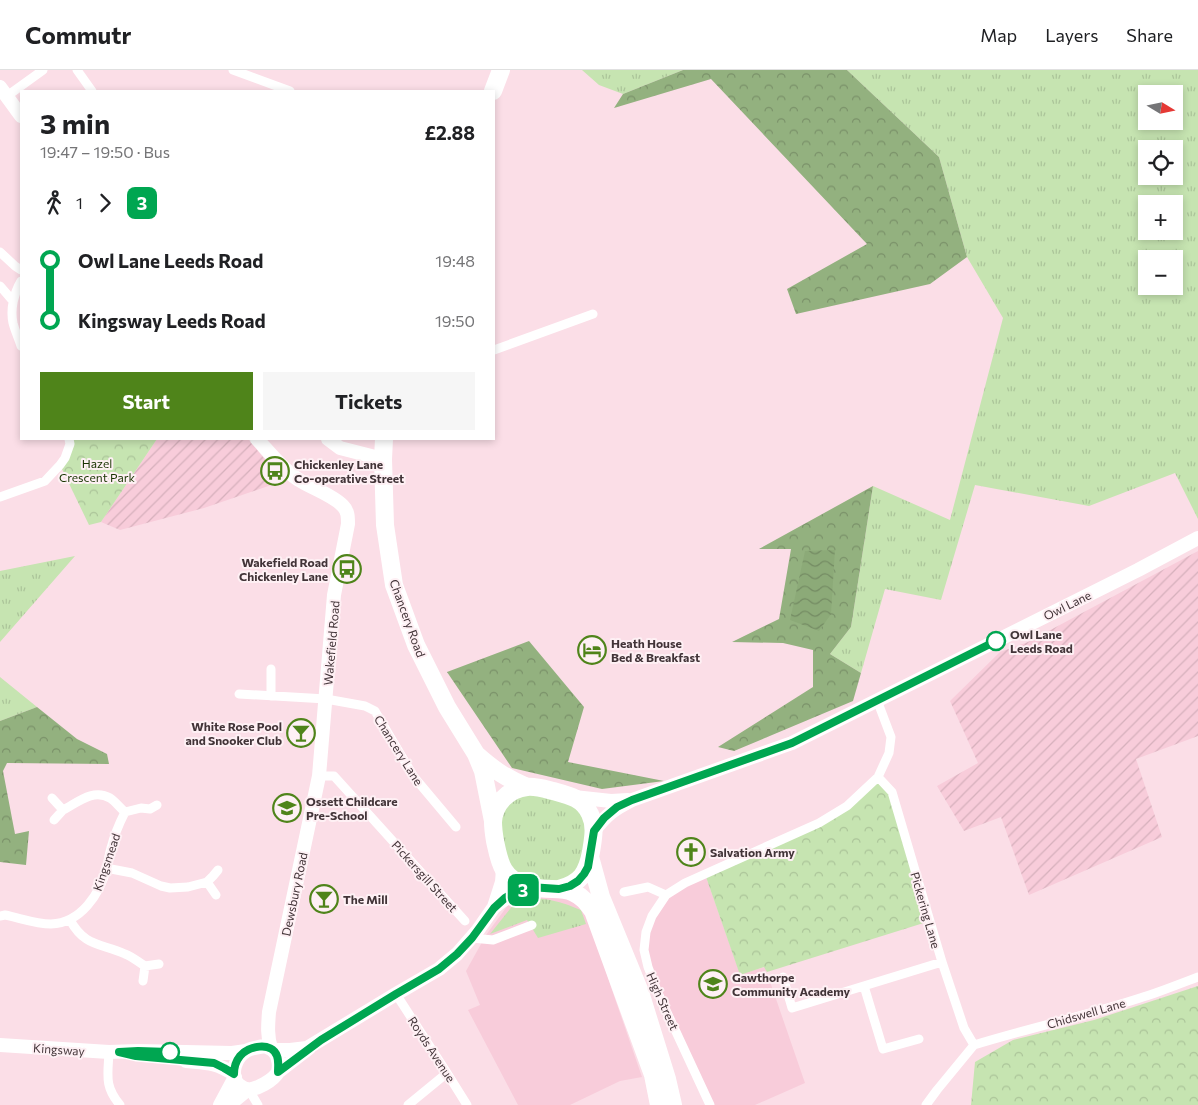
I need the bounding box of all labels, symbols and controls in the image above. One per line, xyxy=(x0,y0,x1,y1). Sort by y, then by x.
text: Commutr xyxy=(25,20,131,49)
text: Map xyxy=(980,24,1017,46)
text: Layers xyxy=(1045,24,1098,46)
text: Share xyxy=(1126,24,1173,46)
north arrow xyxy=(1138,85,1182,130)
map controls xyxy=(1138,85,1183,295)
text: 3 min xyxy=(40,106,110,140)
text: £2.88 xyxy=(424,121,475,144)
button: locate xyxy=(1138,140,1183,185)
text: 19:47 – 19:50 · Bus xyxy=(40,142,170,161)
icon: walk xyxy=(40,189,68,217)
icon: forward xyxy=(91,189,119,217)
text: 3 xyxy=(137,192,147,214)
text: 1 xyxy=(76,193,83,212)
button: + xyxy=(1138,195,1183,240)
text: Owl Lane Leeds Road xyxy=(78,249,263,272)
button: − xyxy=(1138,250,1183,295)
text: 19:48 xyxy=(435,251,475,270)
text: Kingsway Leeds Road xyxy=(78,309,266,332)
text: 19:50 xyxy=(435,311,475,330)
button: Start xyxy=(40,372,253,430)
button: Tickets xyxy=(263,372,475,430)
park label: Hazel Crescent Park xyxy=(59,456,136,484)
bus stop icon: Chickenley Lane Co-operative Street xyxy=(260,456,290,486)
place label: Chickenley Lane Co-operative Street xyxy=(294,457,404,485)
bus stop icon: Wakefield Road Chickenley Lane xyxy=(332,554,362,584)
place label: Wakefield Road Chickenley Lane xyxy=(239,555,328,583)
street label: Chancery Road xyxy=(387,577,429,659)
street label: Owl Lane xyxy=(1041,588,1093,622)
street label: Wakefield Road xyxy=(320,600,342,686)
place label: Owl Lane Leeds Road xyxy=(1010,627,1073,655)
marker: Owl Lane Leeds Road xyxy=(986,631,1006,651)
hotel icon: Heath House Bed & Breakfast xyxy=(577,635,607,665)
place label: Heath House Bed & Breakfast xyxy=(611,636,700,664)
street label: Chancery Lane xyxy=(372,712,426,788)
bar icon: White Rose Pool and Snooker Club xyxy=(286,718,316,748)
place label: White Rose Pool and Snooker Club xyxy=(185,719,282,747)
school or university icon: Ossett Childcare Pre-School xyxy=(272,793,302,823)
place label: Ossett Childcare Pre-School xyxy=(306,794,398,822)
street label: Kingsmead xyxy=(90,831,122,893)
street label: Pickersgill Street xyxy=(389,837,461,915)
church icon: Salvation Army xyxy=(676,837,706,867)
place label: Salvation Army xyxy=(710,845,795,859)
street label: Dewsbury Road xyxy=(278,851,310,937)
street label: Pickering Lane xyxy=(908,870,944,950)
line badge: 3 xyxy=(507,874,539,906)
text: 3 xyxy=(518,879,528,901)
bar icon: The Mill xyxy=(309,884,339,914)
place label: The Mill xyxy=(343,892,388,906)
school or university icon: Gawthorpe Community Academy xyxy=(698,969,728,999)
street label: High Street xyxy=(644,970,682,1032)
place label: Gawthorpe Community Academy xyxy=(732,970,850,998)
street label: Chidswell Lane xyxy=(1045,995,1127,1031)
street label: Royds Avenue xyxy=(406,1014,458,1084)
street label: Kingsway xyxy=(33,1040,85,1058)
unlabelled marker xyxy=(160,1042,180,1062)

